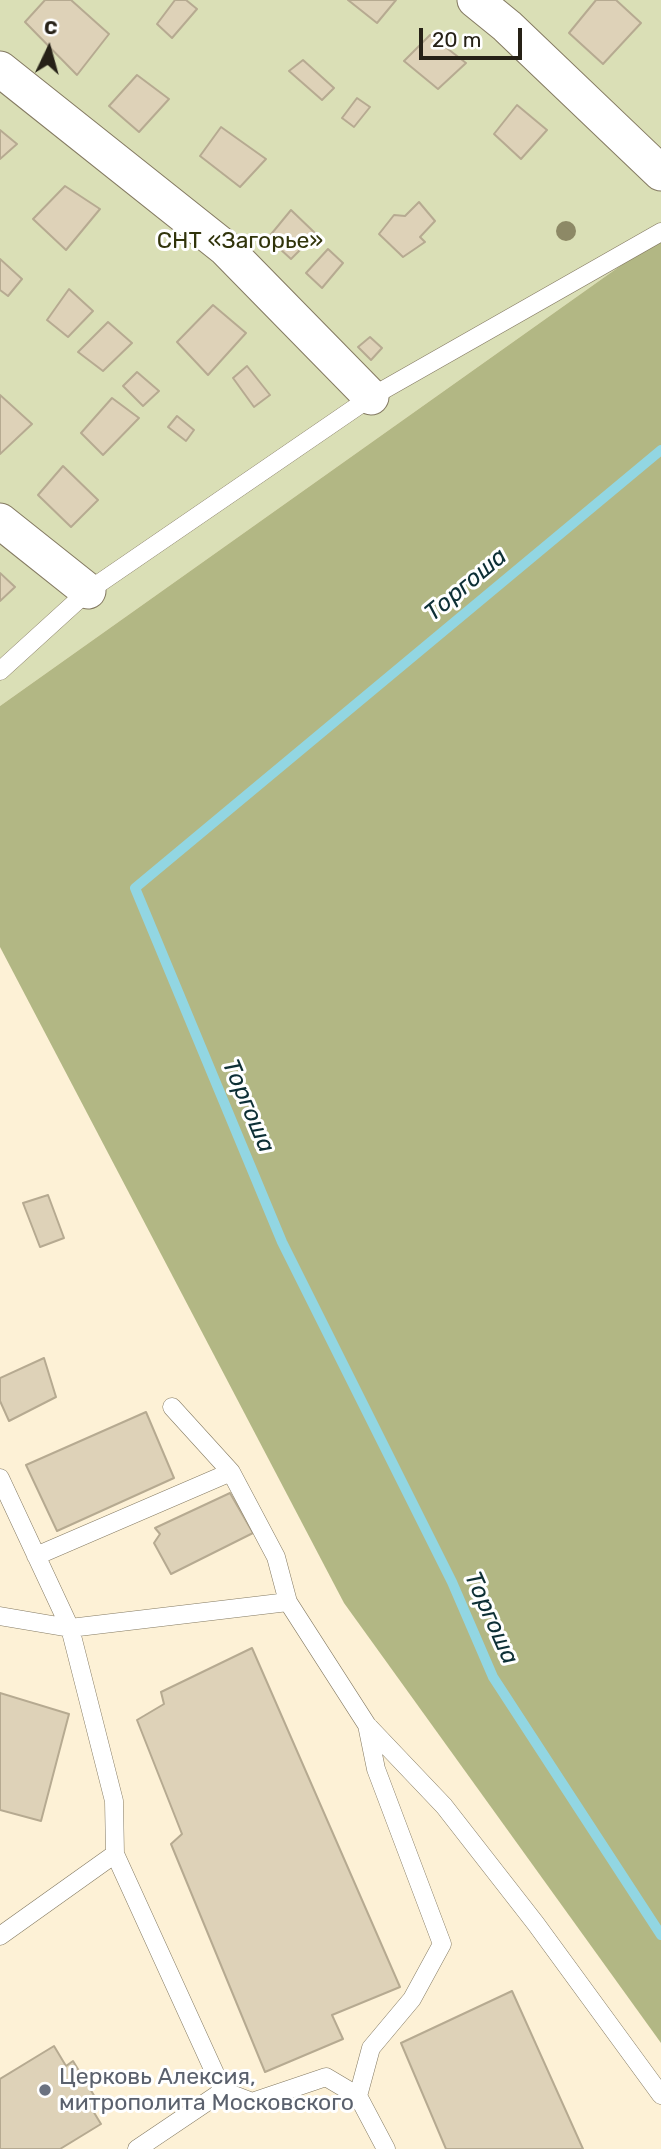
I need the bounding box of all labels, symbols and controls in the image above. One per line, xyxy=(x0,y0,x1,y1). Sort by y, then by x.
north arrow xyxy=(14,14,84,84)
scale bar xyxy=(423,14,526,58)
text: С xyxy=(43,16,59,40)
text: 20 m xyxy=(432,27,481,52)
park label: СНТ «Загорье» xyxy=(157,227,323,255)
water label: Торгоша xyxy=(419,542,513,628)
water label: Торгоша xyxy=(215,1055,281,1157)
water label: Торгоша xyxy=(458,1567,524,1669)
place label: Церковь Алексия, митрополита Московского xyxy=(59,2063,354,2117)
marker: Церковь Алексия, митрополита Московского xyxy=(37,2082,53,2098)

